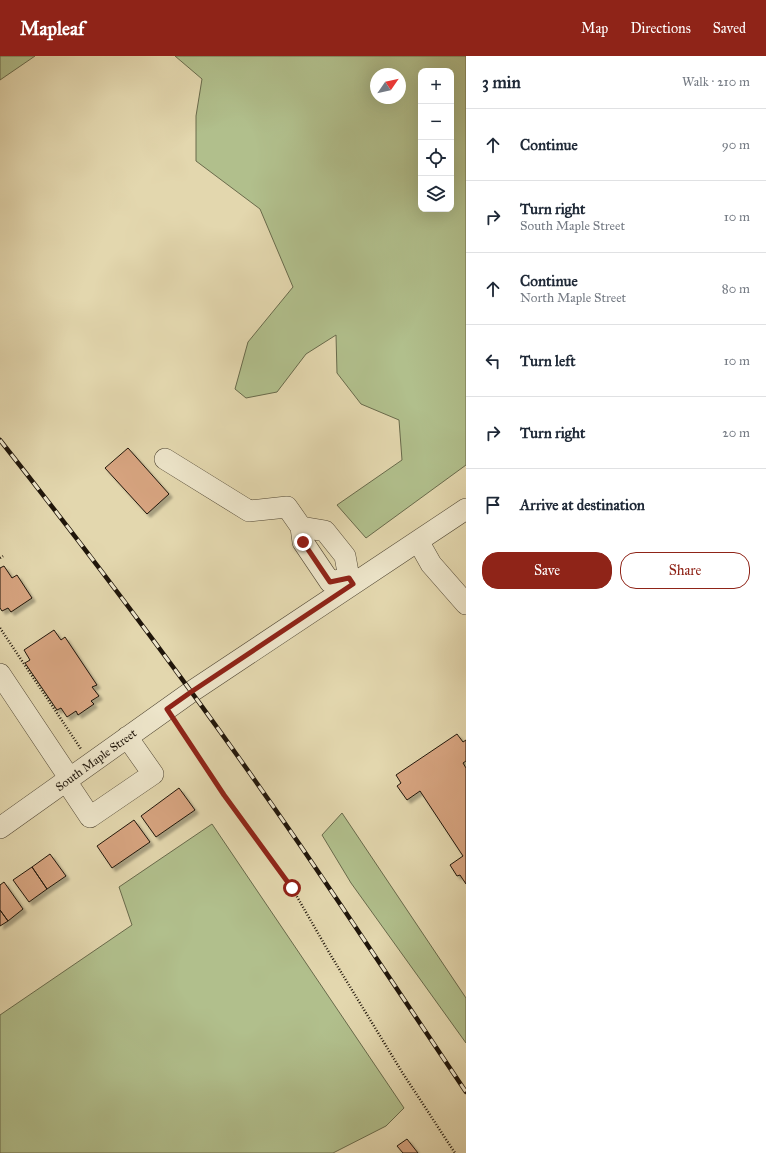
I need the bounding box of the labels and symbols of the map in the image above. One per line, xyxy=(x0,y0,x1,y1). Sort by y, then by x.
north arrow xyxy=(370,68,406,104)
route end xyxy=(294,533,312,551)
street label: South Maple Street xyxy=(53,725,140,794)
route start xyxy=(283,879,301,897)

